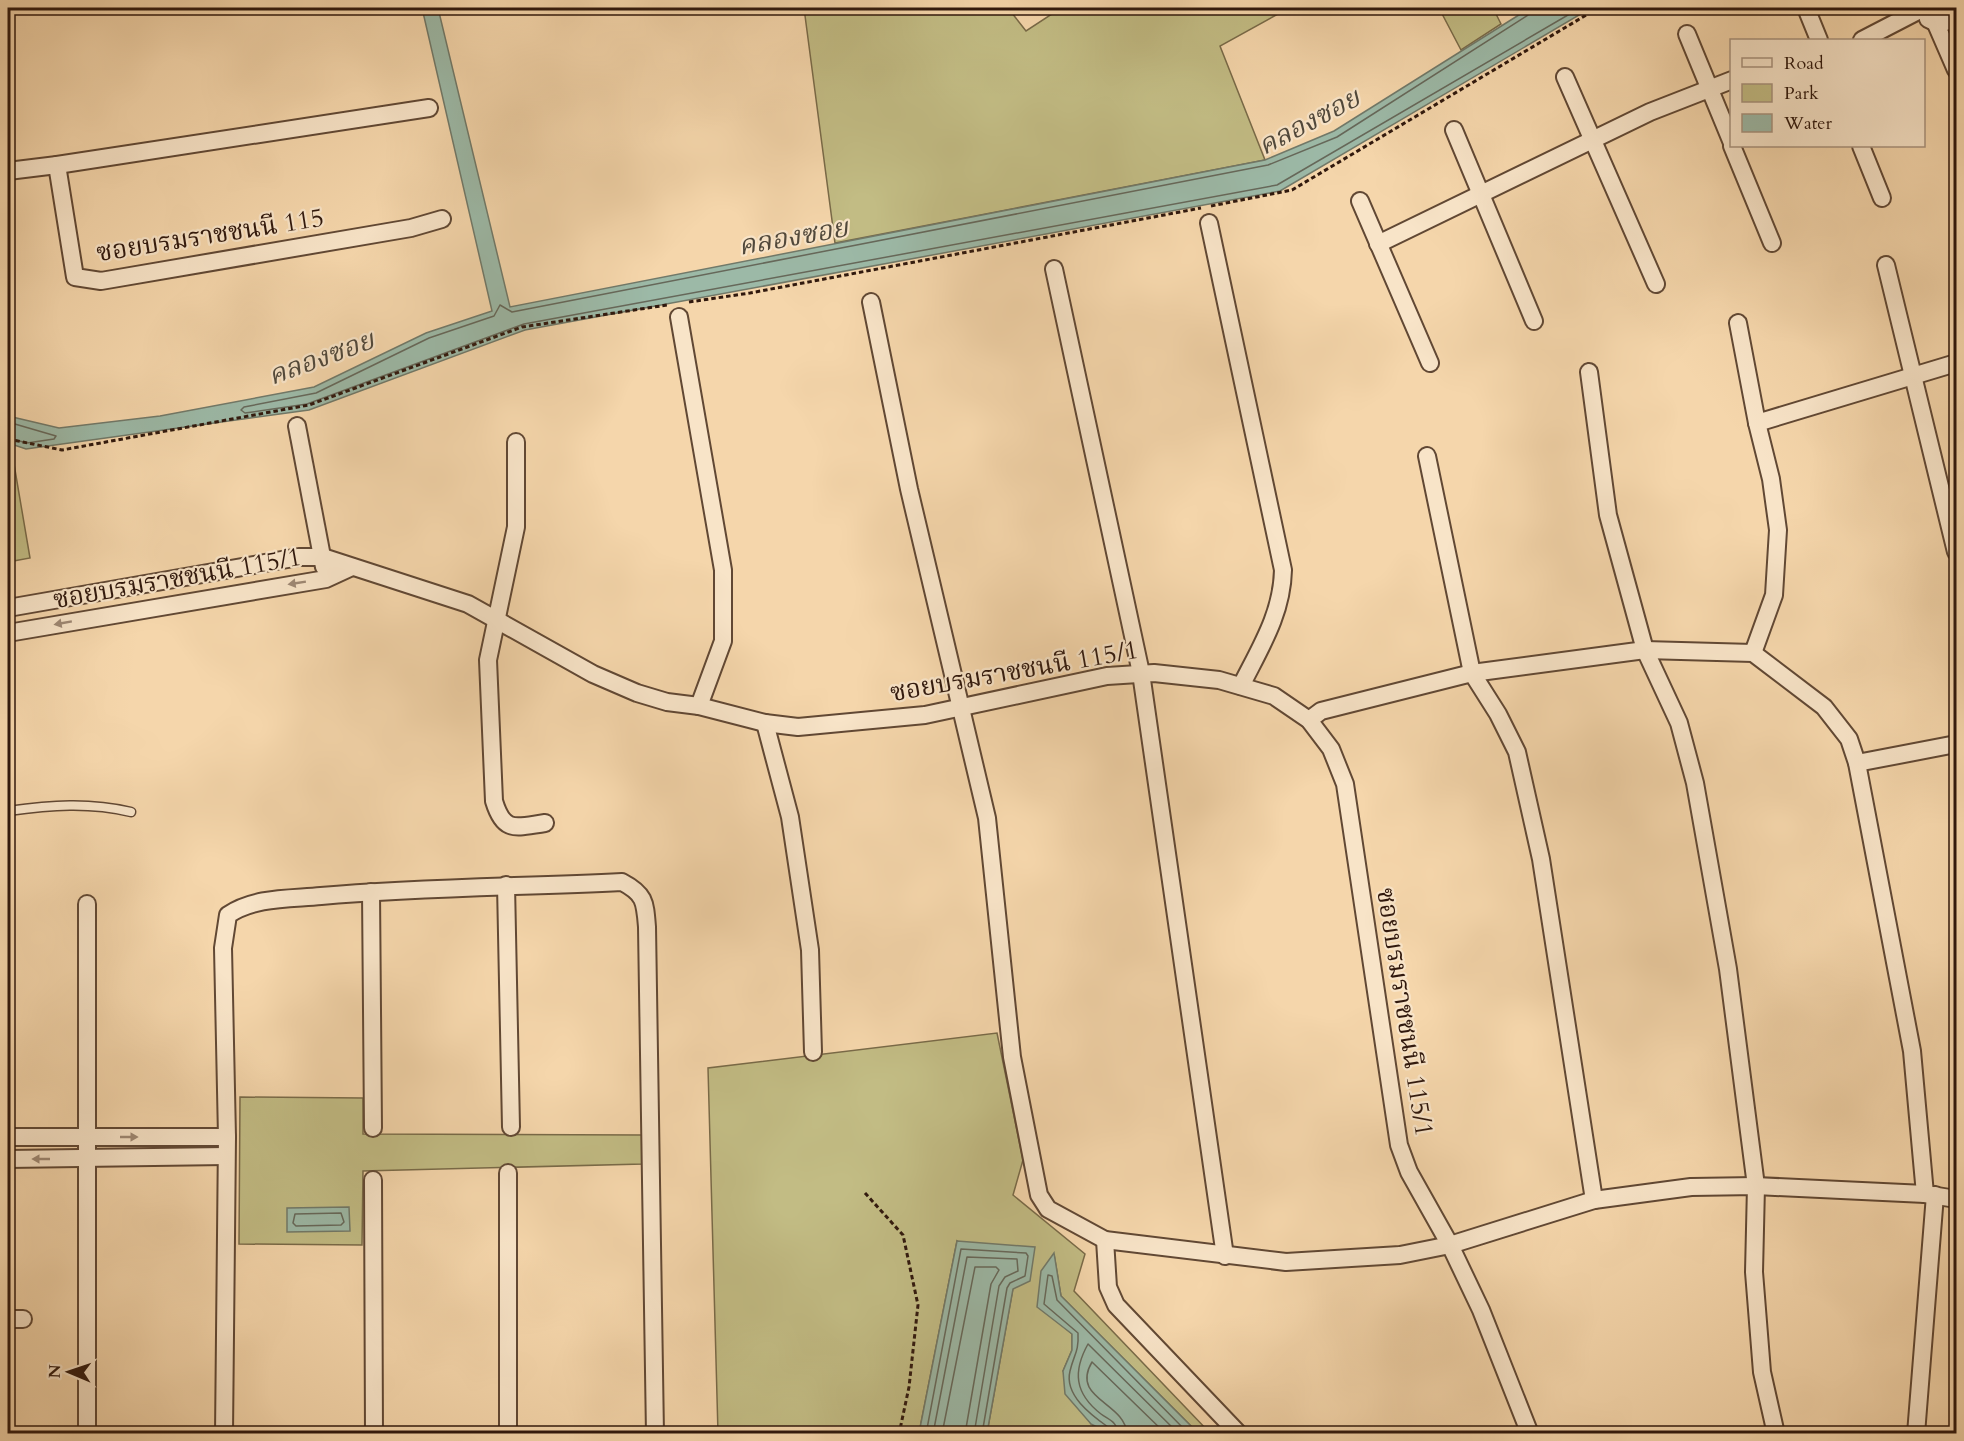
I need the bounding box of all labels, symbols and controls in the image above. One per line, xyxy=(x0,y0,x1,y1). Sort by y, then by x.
legend xyxy=(1730,39,1925,147)
text: Road xyxy=(1784,51,1824,76)
water label: คลองซอย xyxy=(1251,79,1368,164)
text: Park xyxy=(1784,81,1819,106)
text: Water xyxy=(1783,111,1833,136)
street label: ซอยบรมราชชนนี 115 xyxy=(94,200,326,270)
water label: คลองซอย xyxy=(735,209,853,265)
water label: คลองซอย xyxy=(263,321,381,394)
street label: ซอยบรมราชชนนี 115/1 xyxy=(50,539,304,617)
one-way arrow xyxy=(287,579,306,588)
one-way arrow xyxy=(53,619,72,628)
street label: ซอยบรมราชชนนี 115/1 xyxy=(887,632,1141,710)
street label: ซอยบรมราชชนนี 115/1 xyxy=(1368,885,1442,1139)
one-way arrow xyxy=(119,1132,138,1142)
one-way arrow xyxy=(32,1154,51,1164)
north arrow xyxy=(39,1342,99,1402)
text: N xyxy=(44,1364,66,1379)

